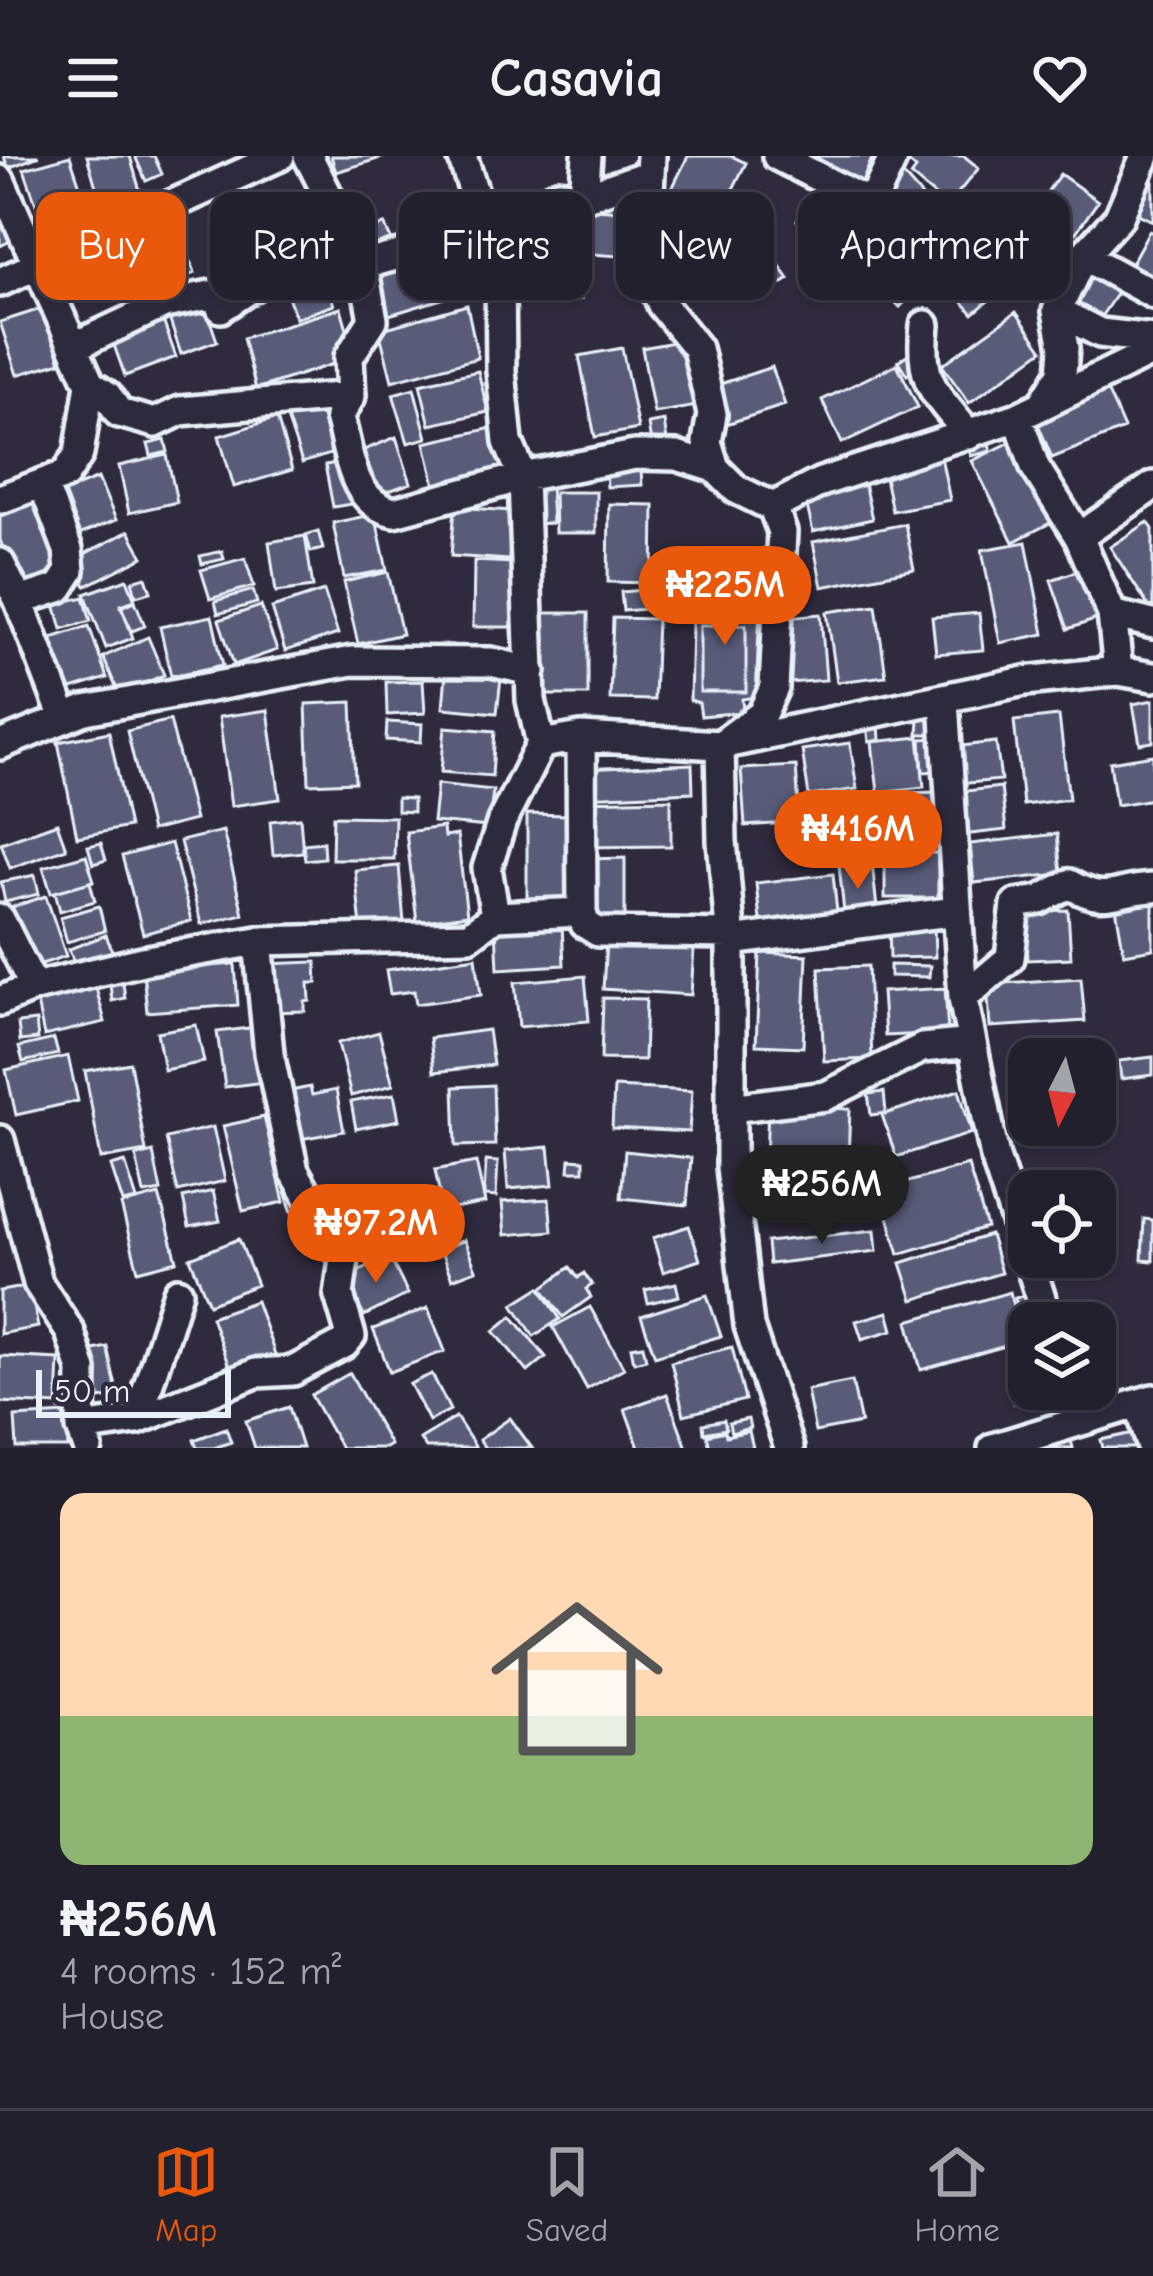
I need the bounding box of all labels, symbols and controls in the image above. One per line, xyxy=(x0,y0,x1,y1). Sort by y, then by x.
icon: menu xyxy=(60,45,126,111)
icon: heart xyxy=(1027,45,1093,111)
text: Casavia xyxy=(490,47,663,110)
chip: Buy xyxy=(36,192,186,300)
chip: Rent xyxy=(210,192,375,300)
chip: Filters xyxy=(399,192,592,300)
chip: New xyxy=(616,192,774,300)
chip: Apartment xyxy=(798,192,1070,300)
pin: ₦225M xyxy=(641,546,809,648)
text: ₦225M xyxy=(665,562,785,607)
pin: ₦416M xyxy=(774,790,942,892)
text: ₦416M xyxy=(801,806,915,851)
north arrow xyxy=(1008,1038,1116,1146)
map controls xyxy=(1008,1038,1116,1410)
pin: ₦256M xyxy=(738,1145,906,1247)
text: ₦256M xyxy=(762,1161,882,1206)
button: locate xyxy=(1008,1170,1116,1278)
pin: ₦97.2M xyxy=(278,1184,474,1286)
text: ₦97.2M xyxy=(314,1200,438,1245)
button: layers xyxy=(1008,1302,1116,1410)
scale bar xyxy=(36,1364,231,1417)
text: 50 m xyxy=(54,1372,130,1410)
icon: home xyxy=(469,1571,685,1787)
text: ₦256M xyxy=(60,1890,217,1949)
text: 4 rooms · 152 m² xyxy=(60,1949,341,1994)
text: House xyxy=(60,1994,164,2039)
tab: Map xyxy=(153,2139,219,2249)
tab: Saved xyxy=(526,2139,608,2249)
tab: Home xyxy=(915,2139,1000,2249)

